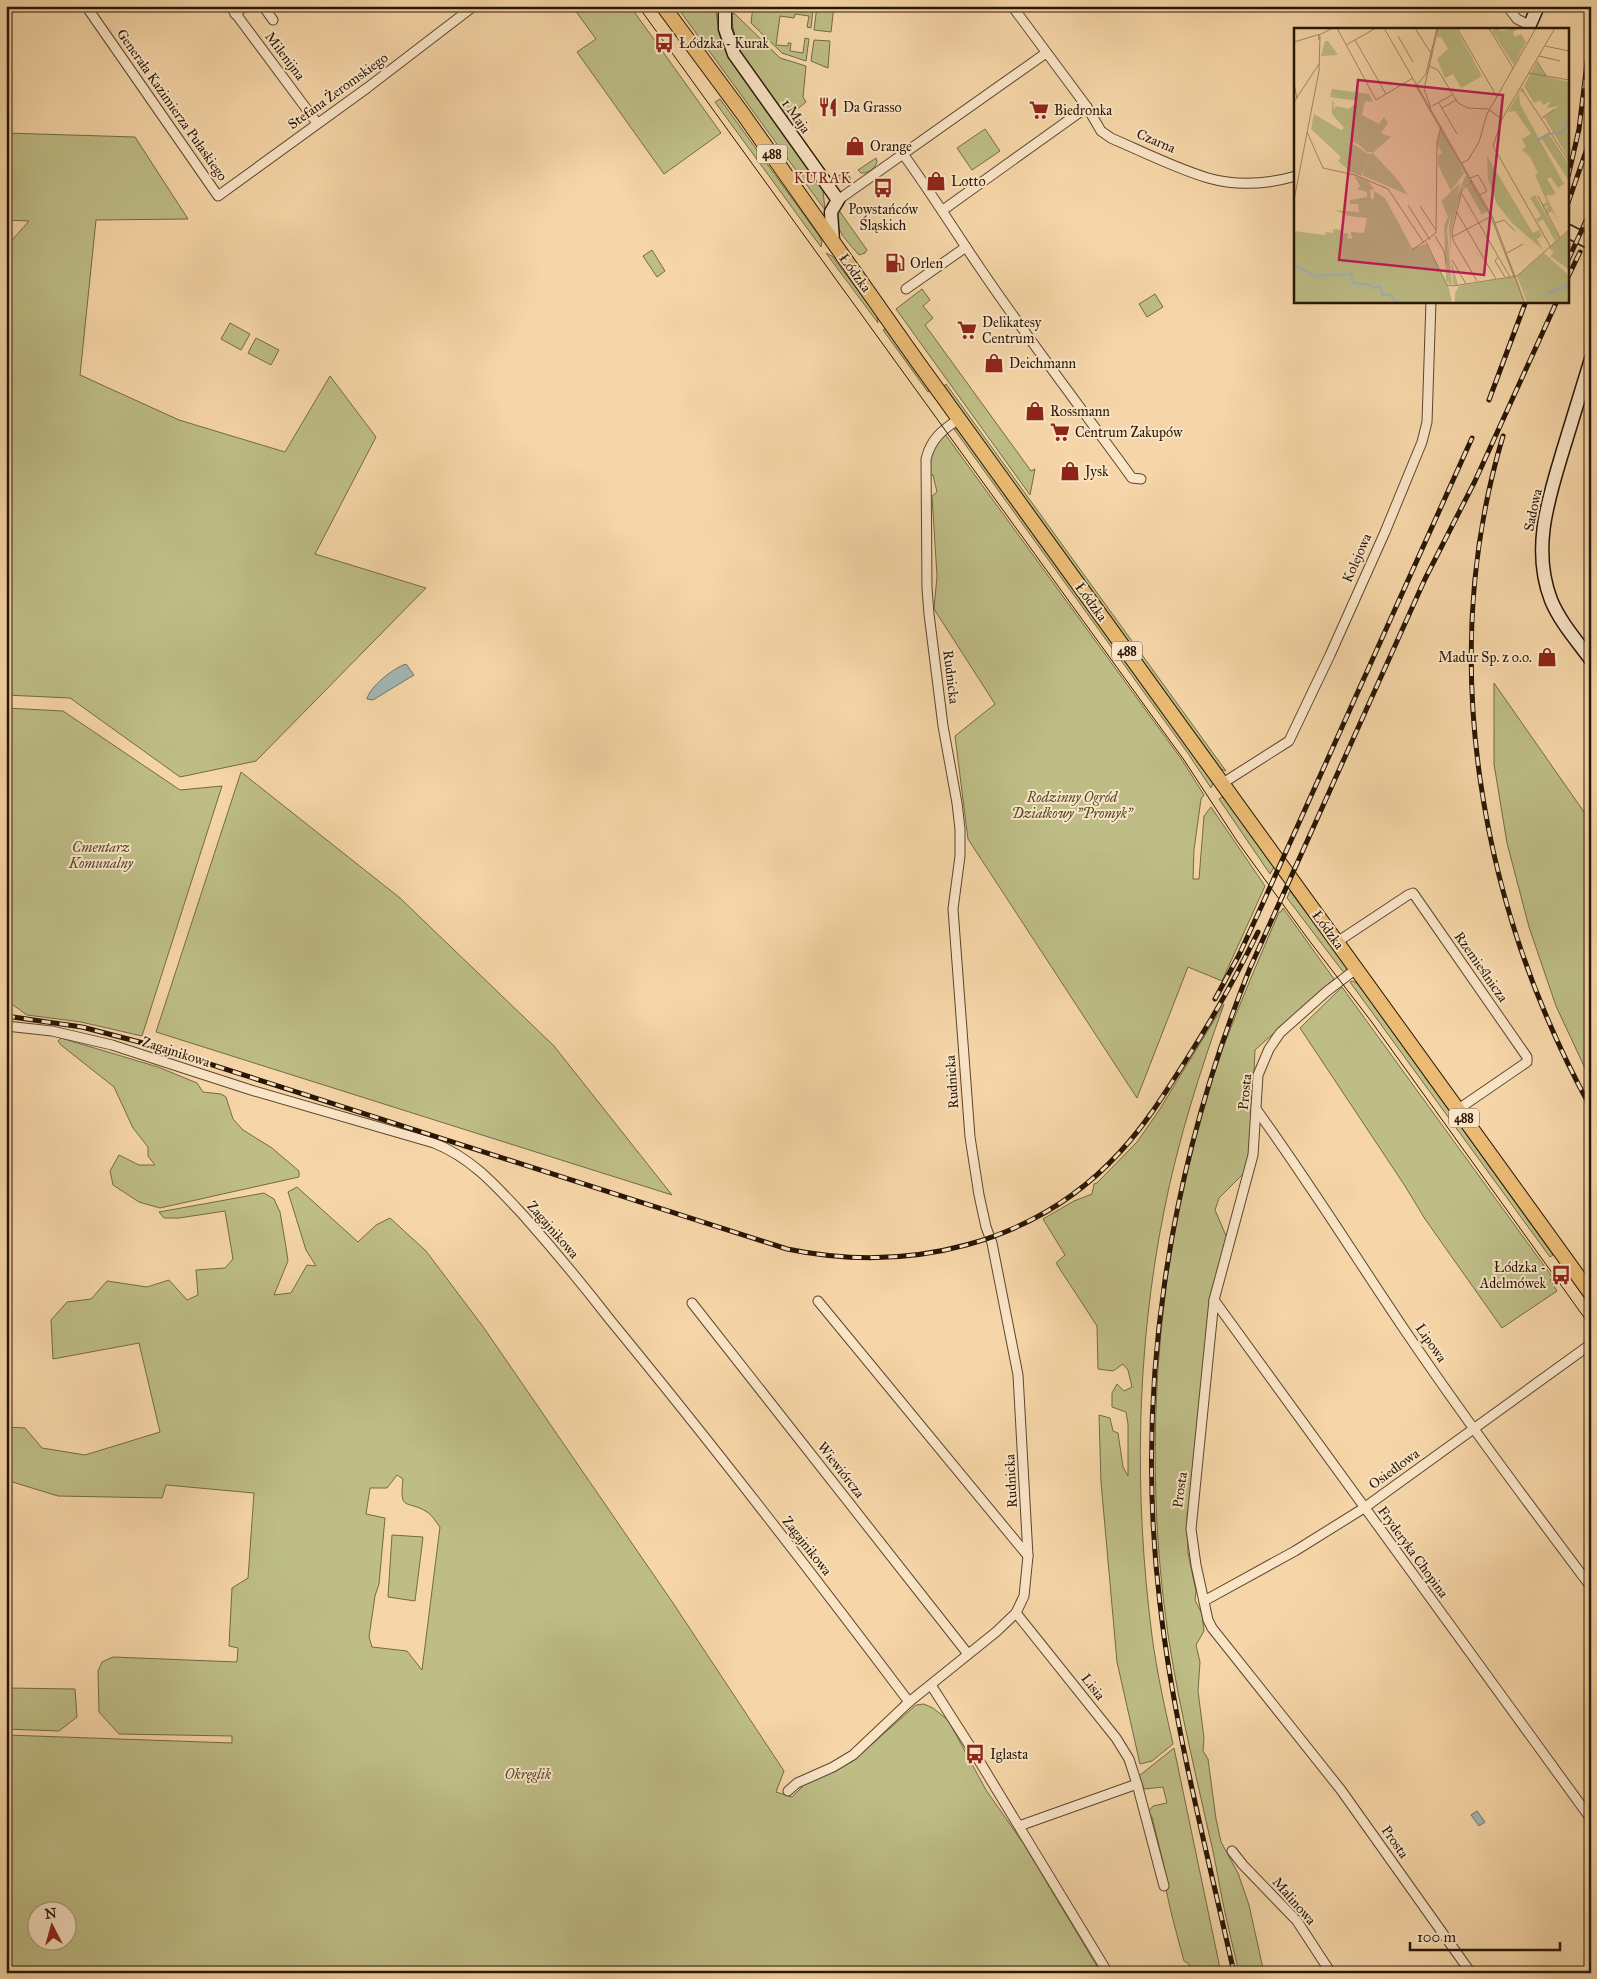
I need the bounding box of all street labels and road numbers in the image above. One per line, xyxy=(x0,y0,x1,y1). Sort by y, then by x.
street label: Generała Kazimierza Pułaskiego xyxy=(113,26,231,184)
street label: Milenijna xyxy=(261,28,309,84)
street label: Stefana Żeromskiego xyxy=(284,48,391,133)
street label: 1 Maja xyxy=(778,95,814,137)
street label: Czarna xyxy=(1134,125,1178,157)
road number: 488 xyxy=(757,144,787,164)
street label: Łódzka xyxy=(835,250,875,296)
street label: Sadowa xyxy=(1520,487,1546,533)
street label: Kolejowa xyxy=(1339,531,1375,585)
street label: Łódzka xyxy=(1071,579,1111,625)
road number: 488 xyxy=(1112,641,1142,660)
street label: Rudnicka xyxy=(939,649,963,705)
street label: Łódzka xyxy=(1308,907,1348,953)
street label: Rzemieślnicza xyxy=(1450,929,1512,1006)
street label: Zagajnikowa xyxy=(140,1033,212,1071)
street label: Rudnicka xyxy=(942,1054,962,1109)
street label: Prosta xyxy=(1235,1073,1255,1111)
road number: 488 xyxy=(1449,1108,1479,1128)
street label: Zagajnikowa xyxy=(523,1198,583,1262)
street label: Lipowa xyxy=(1412,1320,1450,1366)
street label: Wiewiórcza xyxy=(814,1439,868,1501)
street label: Osiedlowa xyxy=(1365,1445,1423,1493)
street label: Rudnicka xyxy=(1001,1454,1021,1508)
street label: Prosta xyxy=(1169,1471,1191,1509)
street label: Fryderyka Chopina xyxy=(1374,1503,1452,1601)
street label: Zagajnikowa xyxy=(779,1513,835,1579)
street label: Lisia xyxy=(1077,1670,1109,1704)
street label: Prosta xyxy=(1378,1822,1412,1862)
street label: Malinowa xyxy=(1269,1874,1319,1928)

